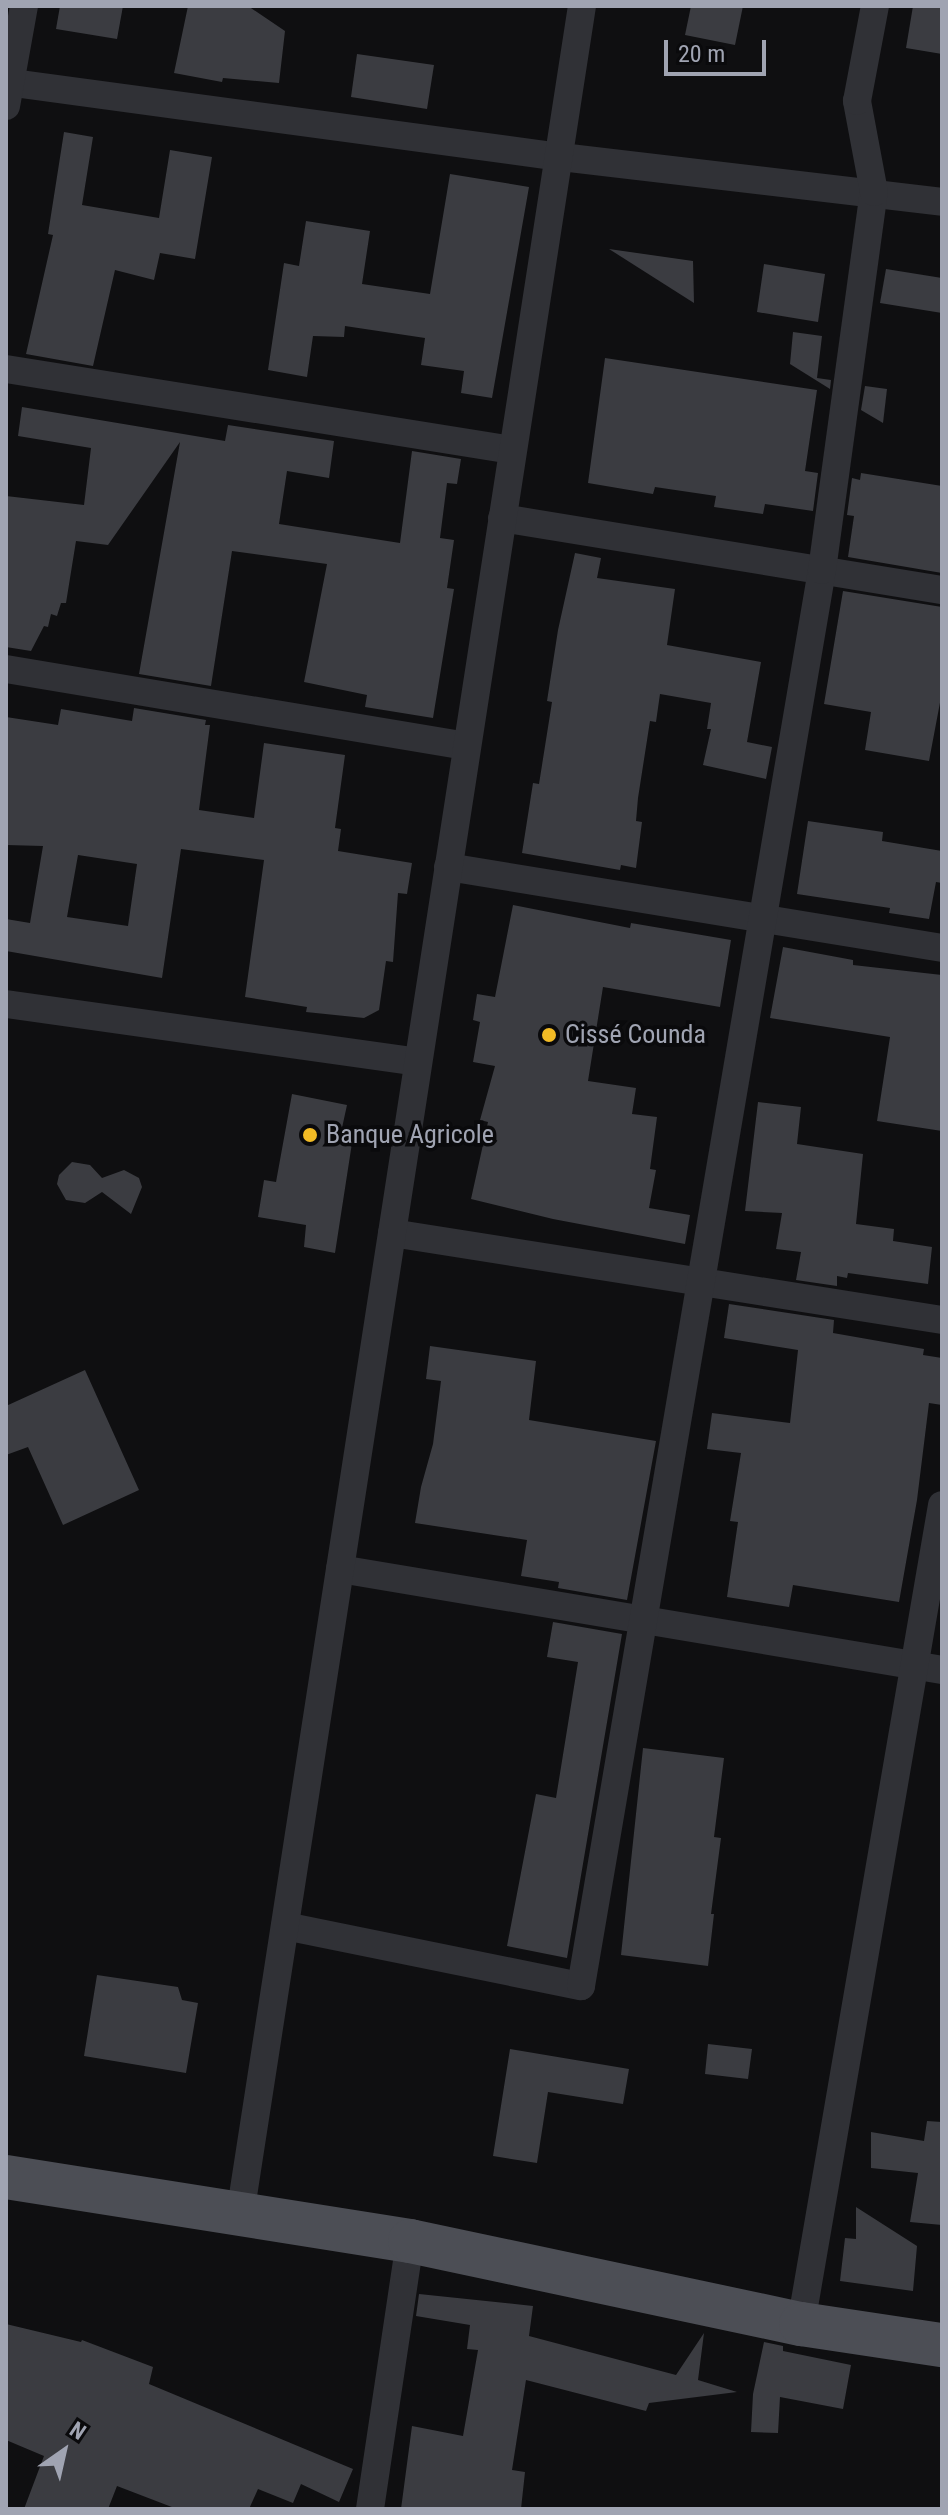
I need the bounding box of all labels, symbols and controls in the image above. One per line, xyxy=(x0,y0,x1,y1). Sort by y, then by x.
scale bar xyxy=(668,24,770,74)
text: 20 m xyxy=(678,40,725,68)
place label: Cissé Counda xyxy=(565,1019,706,1051)
marker: Cissé Counda xyxy=(540,1026,558,1044)
place label: Banque Agricole xyxy=(326,1119,494,1151)
marker: Banque Agricole xyxy=(301,1126,319,1144)
north arrow xyxy=(24,2411,104,2491)
text: N xyxy=(65,2417,90,2445)

